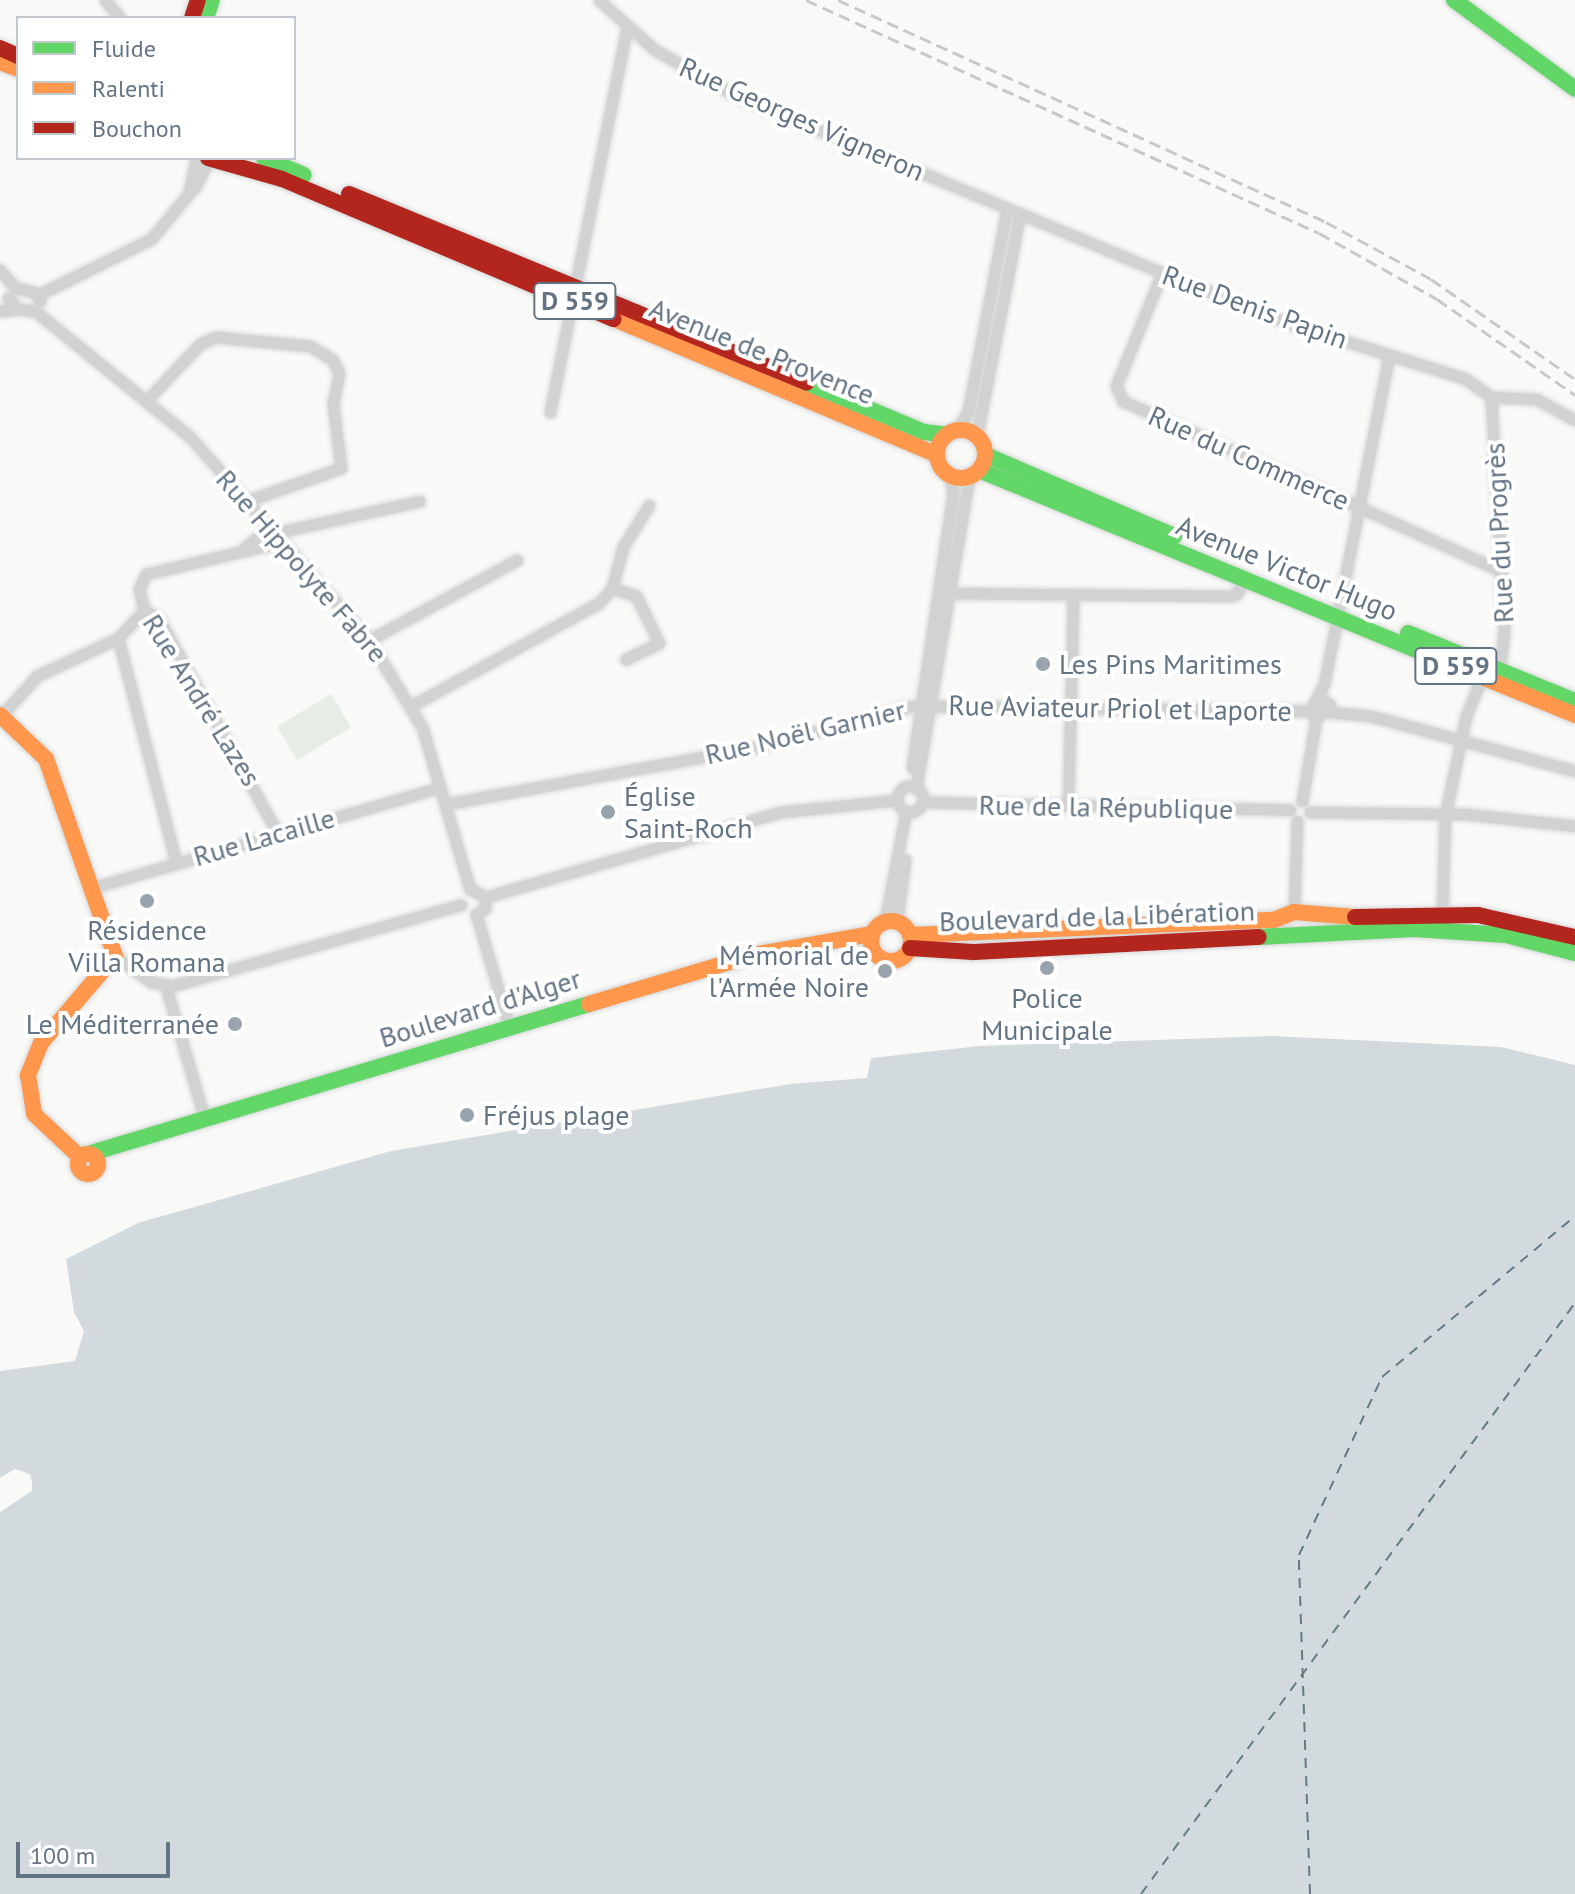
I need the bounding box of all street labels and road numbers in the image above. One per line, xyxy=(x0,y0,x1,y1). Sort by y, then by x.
street label: Rue Georges Vigneron xyxy=(674,50,930,188)
street label: Rue Denis Papin xyxy=(1158,258,1352,356)
road number: D 559 xyxy=(533,279,617,323)
street label: Avenue de Provence xyxy=(645,291,879,411)
street label: Rue du Commerce xyxy=(1143,399,1355,517)
street label: Rue du Progrès xyxy=(1477,442,1521,624)
street label: Rue Hippolyte Fabre xyxy=(209,463,395,669)
street label: Avenue Victor Hugo xyxy=(1171,508,1403,628)
street label: Rue André Lazes xyxy=(136,608,268,792)
road number: D 559 xyxy=(1414,644,1498,688)
street label: Rue Aviateur Priol et Laporte xyxy=(948,688,1292,728)
street label: Rue Noël Garnier xyxy=(702,693,908,771)
street label: Rue de la République xyxy=(979,788,1233,826)
street label: Rue Lacaille xyxy=(189,801,339,873)
street label: Boulevard de la Libération xyxy=(938,894,1256,938)
street label: Boulevard d'Alger xyxy=(375,961,585,1055)

